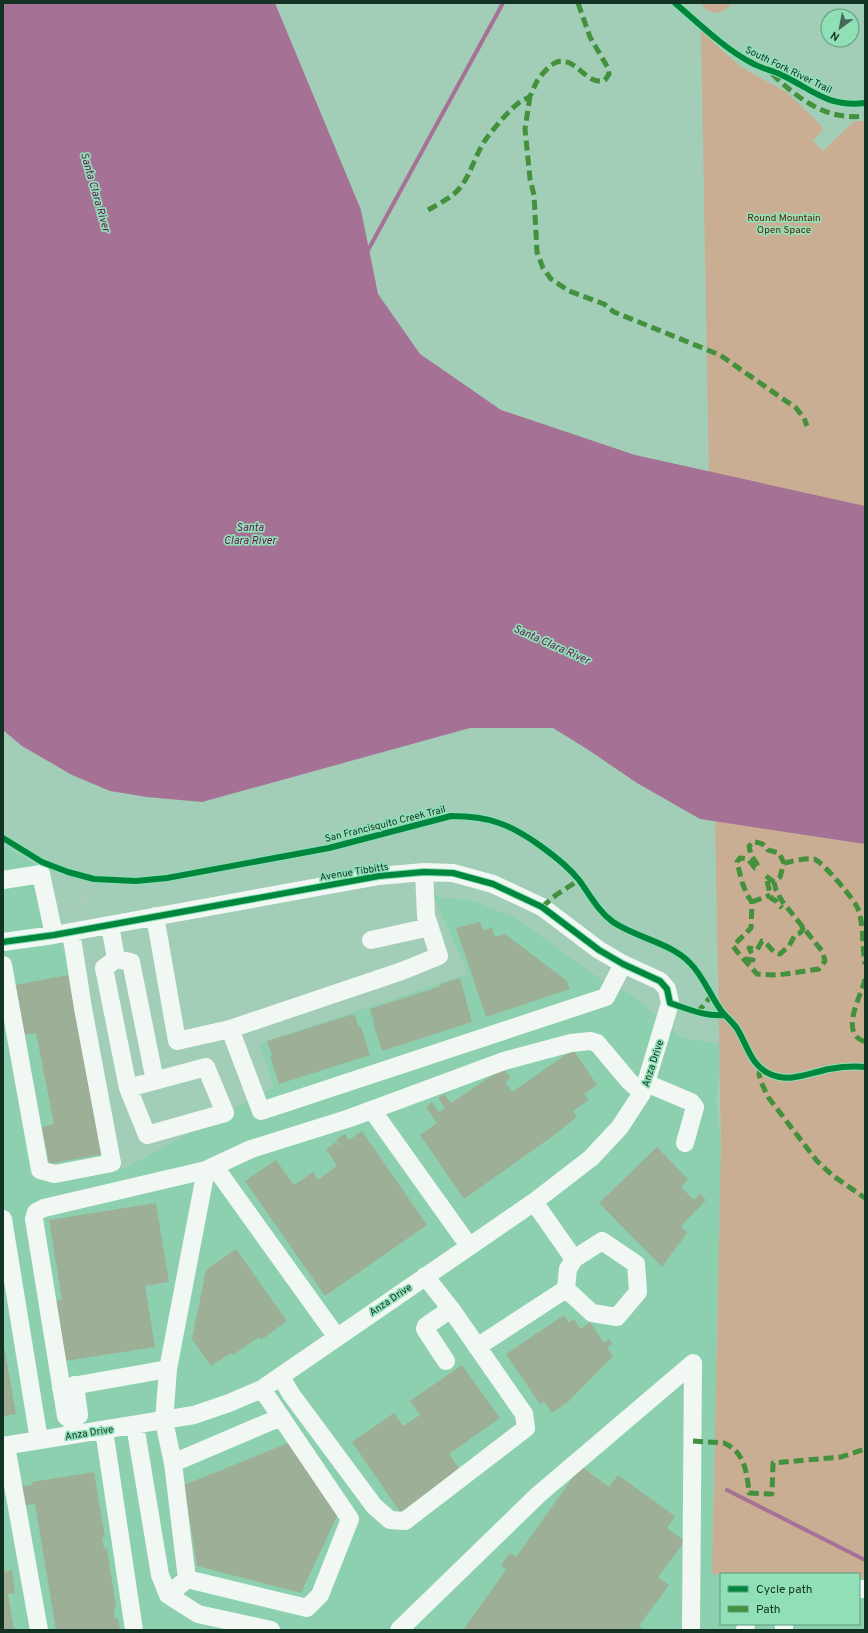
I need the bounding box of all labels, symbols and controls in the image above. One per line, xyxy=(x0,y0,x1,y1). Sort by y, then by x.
north arrow xyxy=(820,8,860,48)
text: N xyxy=(828,28,842,44)
street label: South Fork River Trail xyxy=(743,44,834,97)
water label: Santa Clara River xyxy=(77,151,113,234)
park label: Round Mountain Open Space xyxy=(747,212,821,237)
water label: Santa Clara River xyxy=(224,521,277,548)
water label: Santa Clara River xyxy=(511,622,593,668)
street label: San Francisquito Creek Trail xyxy=(324,803,447,846)
street label: Avenue Tibbitts xyxy=(319,861,390,884)
street label: Anza Drive xyxy=(640,1038,667,1089)
street label: Anza Drive xyxy=(367,1281,415,1319)
street label: Anza Drive xyxy=(64,1423,114,1444)
legend xyxy=(720,1573,860,1625)
text: Cycle path xyxy=(756,1582,813,1598)
text: Path xyxy=(756,1602,781,1618)

